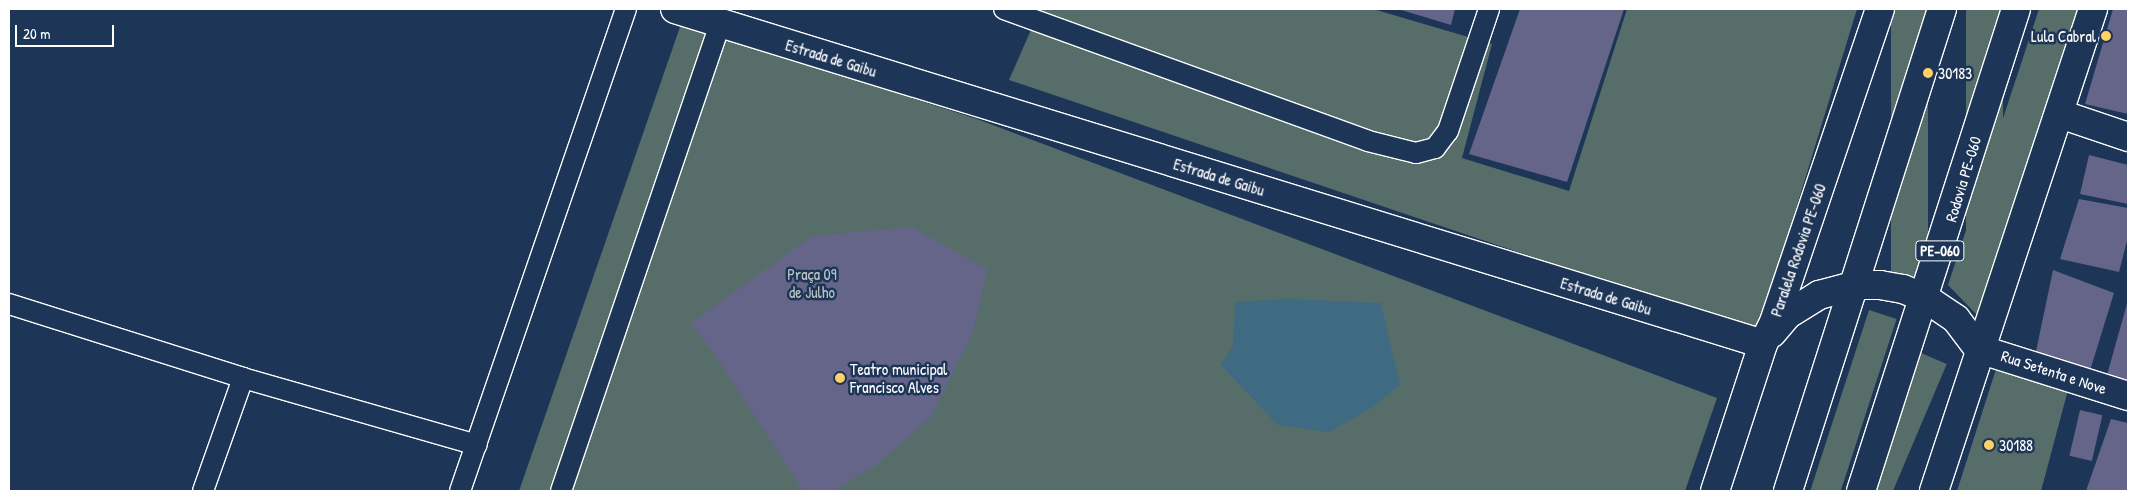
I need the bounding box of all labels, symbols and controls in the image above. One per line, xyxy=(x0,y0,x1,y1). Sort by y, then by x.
scale bar xyxy=(18,15,116,47)
text: 20 m xyxy=(23,23,50,44)
place label: Lula Cabral xyxy=(2031,26,2096,46)
marker: Lula Cabral xyxy=(2100,30,2112,42)
street label: Estrada de Gaibu xyxy=(783,35,879,81)
place label: 30183 xyxy=(1938,63,1972,83)
marker: 30183 xyxy=(1922,67,1934,79)
street label: Rodovia PE-060 xyxy=(1941,134,1985,224)
street label: Estrada de Gaibu xyxy=(1171,154,1267,200)
street label: Paralela Rodovia PE-060 xyxy=(1766,181,1830,319)
road number: PE-060 xyxy=(1915,238,1965,264)
park label: Praça 09 de Julho xyxy=(787,264,837,302)
street label: Estrada de Gaibu xyxy=(1558,273,1654,319)
street label: Rua Setenta e Nove xyxy=(1999,346,2109,398)
place label: Teatro municipal Francisco Alves xyxy=(850,359,947,397)
marker: Teatro municipal Francisco Alves xyxy=(834,372,846,384)
place label: 30188 xyxy=(1999,435,2033,455)
marker: 30188 xyxy=(1983,439,1995,451)

